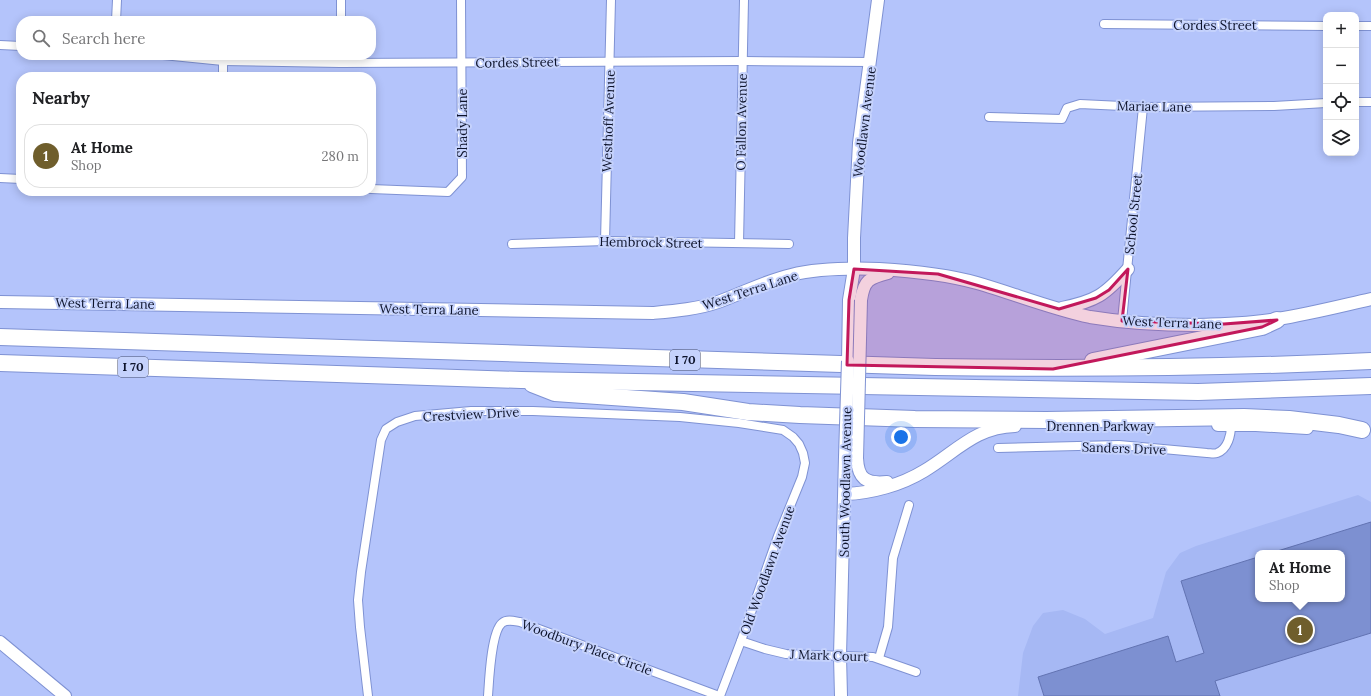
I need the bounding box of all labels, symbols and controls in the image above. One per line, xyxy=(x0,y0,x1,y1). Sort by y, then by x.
map controls xyxy=(1323,12,1359,156)
button: + xyxy=(1323,12,1359,48)
search box xyxy=(16,16,376,60)
street label: Cordes Street xyxy=(1173,17,1257,34)
icon: search xyxy=(30,27,52,49)
text: Search here xyxy=(62,29,145,48)
button: − xyxy=(1323,48,1359,84)
street label: Cordes Street xyxy=(475,53,559,72)
street label: Woodlawn Avenue xyxy=(849,66,880,178)
street label: Westhoff Avenue xyxy=(598,70,619,172)
street label: O Fallon Avenue xyxy=(732,73,751,171)
button: locate xyxy=(1323,84,1359,120)
text: Nearby xyxy=(32,87,90,109)
street label: Shady Lane xyxy=(454,88,471,158)
street label: Mariae Lane xyxy=(1117,97,1191,116)
button: layers xyxy=(1323,120,1359,156)
text: At Home xyxy=(71,138,133,157)
text: 1 xyxy=(43,148,49,165)
text: 280 m xyxy=(322,148,359,165)
text: Shop xyxy=(71,157,102,174)
street label: School Street xyxy=(1121,173,1146,255)
street label: Hembrock Street xyxy=(599,233,703,252)
street label: West Terra Lane xyxy=(700,267,800,314)
street label: West Terra Lane xyxy=(55,294,155,313)
street label: West Terra Lane xyxy=(379,300,479,319)
street label: West Terra Lane xyxy=(1122,312,1222,333)
road number: I 70 xyxy=(670,350,700,370)
road number: I 70 xyxy=(118,357,148,377)
street label: Crestview Drive xyxy=(422,403,520,426)
street label: South Woodlawn Avenue xyxy=(836,407,855,557)
street label: Drennen Parkway xyxy=(1046,418,1154,435)
your location xyxy=(891,427,911,447)
street label: Sanders Drive xyxy=(1082,439,1166,458)
street label: Old Woodlawn Avenue xyxy=(736,503,799,637)
popup xyxy=(1255,550,1345,602)
text: At Home xyxy=(1269,558,1331,577)
text: Shop xyxy=(1269,577,1300,594)
pin: 1 xyxy=(1287,615,1313,645)
street label: Woodbury Place Circle xyxy=(519,616,655,679)
street label: J Mark Court xyxy=(789,646,868,665)

